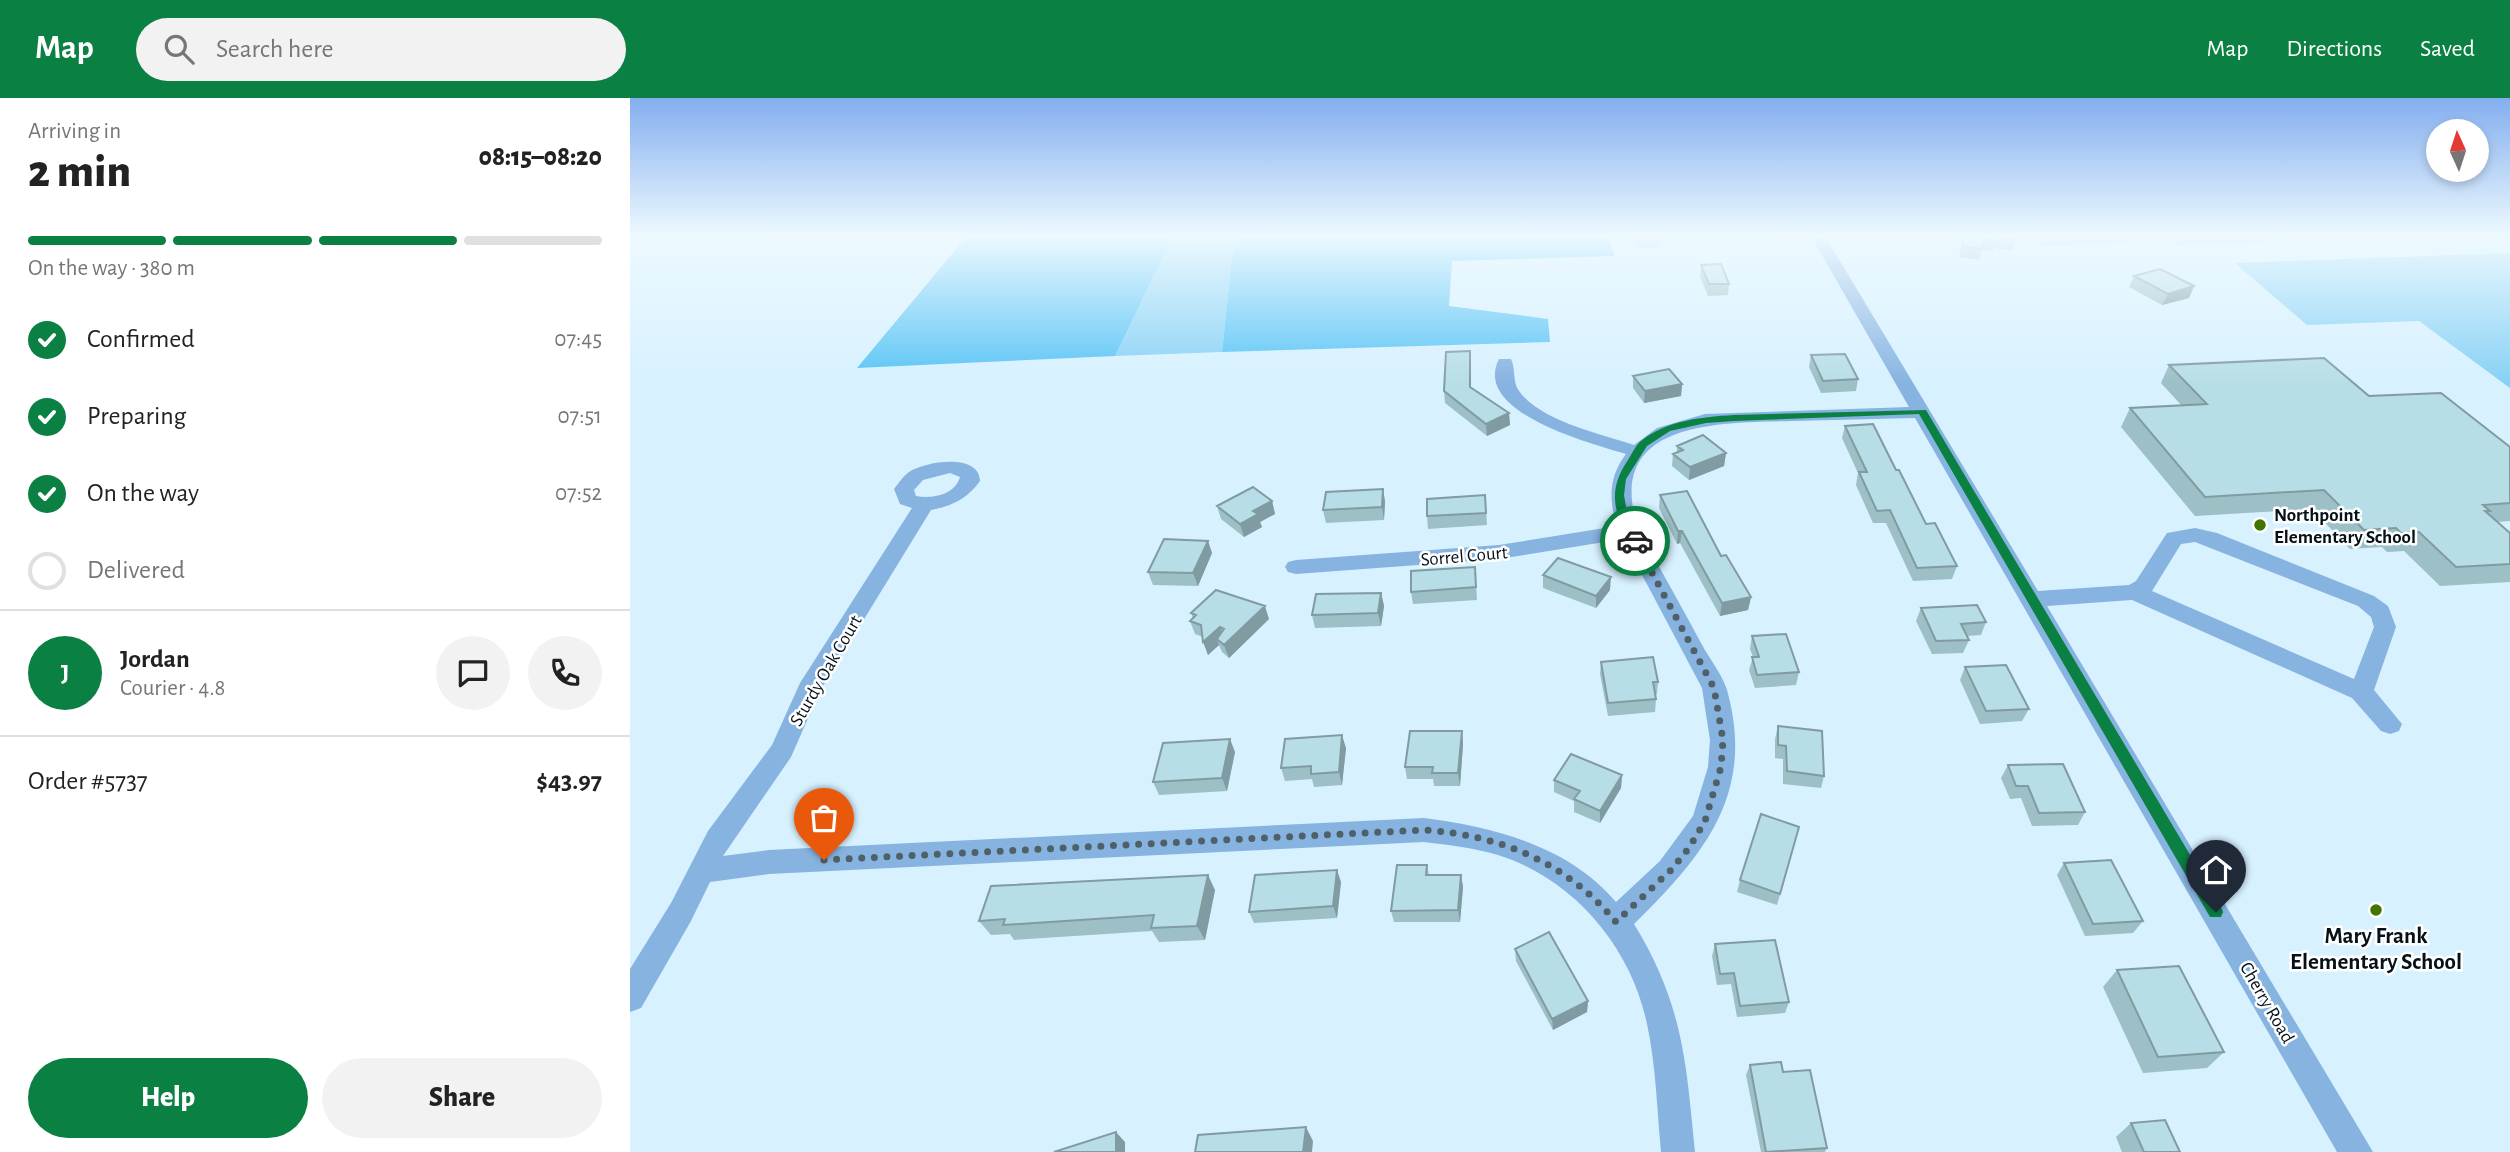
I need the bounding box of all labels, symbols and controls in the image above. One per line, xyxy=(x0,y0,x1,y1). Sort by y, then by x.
search box xyxy=(136,18,626,81)
icon: search xyxy=(160,30,198,68)
text: Map xyxy=(35,32,94,65)
text: Search here xyxy=(216,36,334,62)
text: Map xyxy=(2206,37,2248,61)
text: Directions xyxy=(2286,37,2382,61)
text: Saved xyxy=(2420,37,2475,61)
north arrow xyxy=(2426,119,2488,182)
map controls xyxy=(2426,119,2489,182)
text: Arriving in xyxy=(28,120,121,143)
text: 08:15–08:20 xyxy=(478,144,602,170)
text: 2 min xyxy=(28,149,131,195)
text: On the way · 380 m xyxy=(28,257,195,280)
icon: check xyxy=(28,321,66,359)
text: Confirmed xyxy=(87,326,195,352)
text: 07:45 xyxy=(554,328,602,351)
icon: check xyxy=(28,398,66,436)
text: Preparing xyxy=(87,403,186,429)
text: 07:51 xyxy=(557,405,602,428)
icon: check xyxy=(28,475,66,513)
text: On the way xyxy=(87,480,199,506)
text: 07:52 xyxy=(555,482,602,505)
courier xyxy=(1600,506,1670,576)
place label: Northpoint Elementary School xyxy=(2274,506,2416,547)
marker: Northpoint Elementary School xyxy=(2252,517,2268,533)
icon: car xyxy=(1616,522,1654,560)
street label: Sorrel Court xyxy=(1420,543,1508,570)
text: Delivered xyxy=(87,557,185,583)
street label: Sturdy Oak Court xyxy=(787,612,866,730)
button: chat xyxy=(436,636,510,710)
button: phone xyxy=(528,636,602,710)
text: Jordan xyxy=(120,646,190,672)
text: J xyxy=(61,660,69,686)
text: Courier · 4.8 xyxy=(120,677,225,700)
text: Order #5737 xyxy=(28,768,148,794)
text: $43.97 xyxy=(536,768,602,794)
pin xyxy=(794,788,854,860)
icon: bag xyxy=(805,799,843,837)
pin xyxy=(2186,840,2246,912)
icon: home xyxy=(2197,851,2235,889)
marker: Mary Frank Elementary School xyxy=(2368,902,2384,918)
place label: Mary Frank Elementary School xyxy=(2290,925,2462,974)
street label: Cherry Road xyxy=(2236,959,2298,1047)
button: Help xyxy=(28,1058,308,1138)
button: Share xyxy=(322,1058,602,1138)

